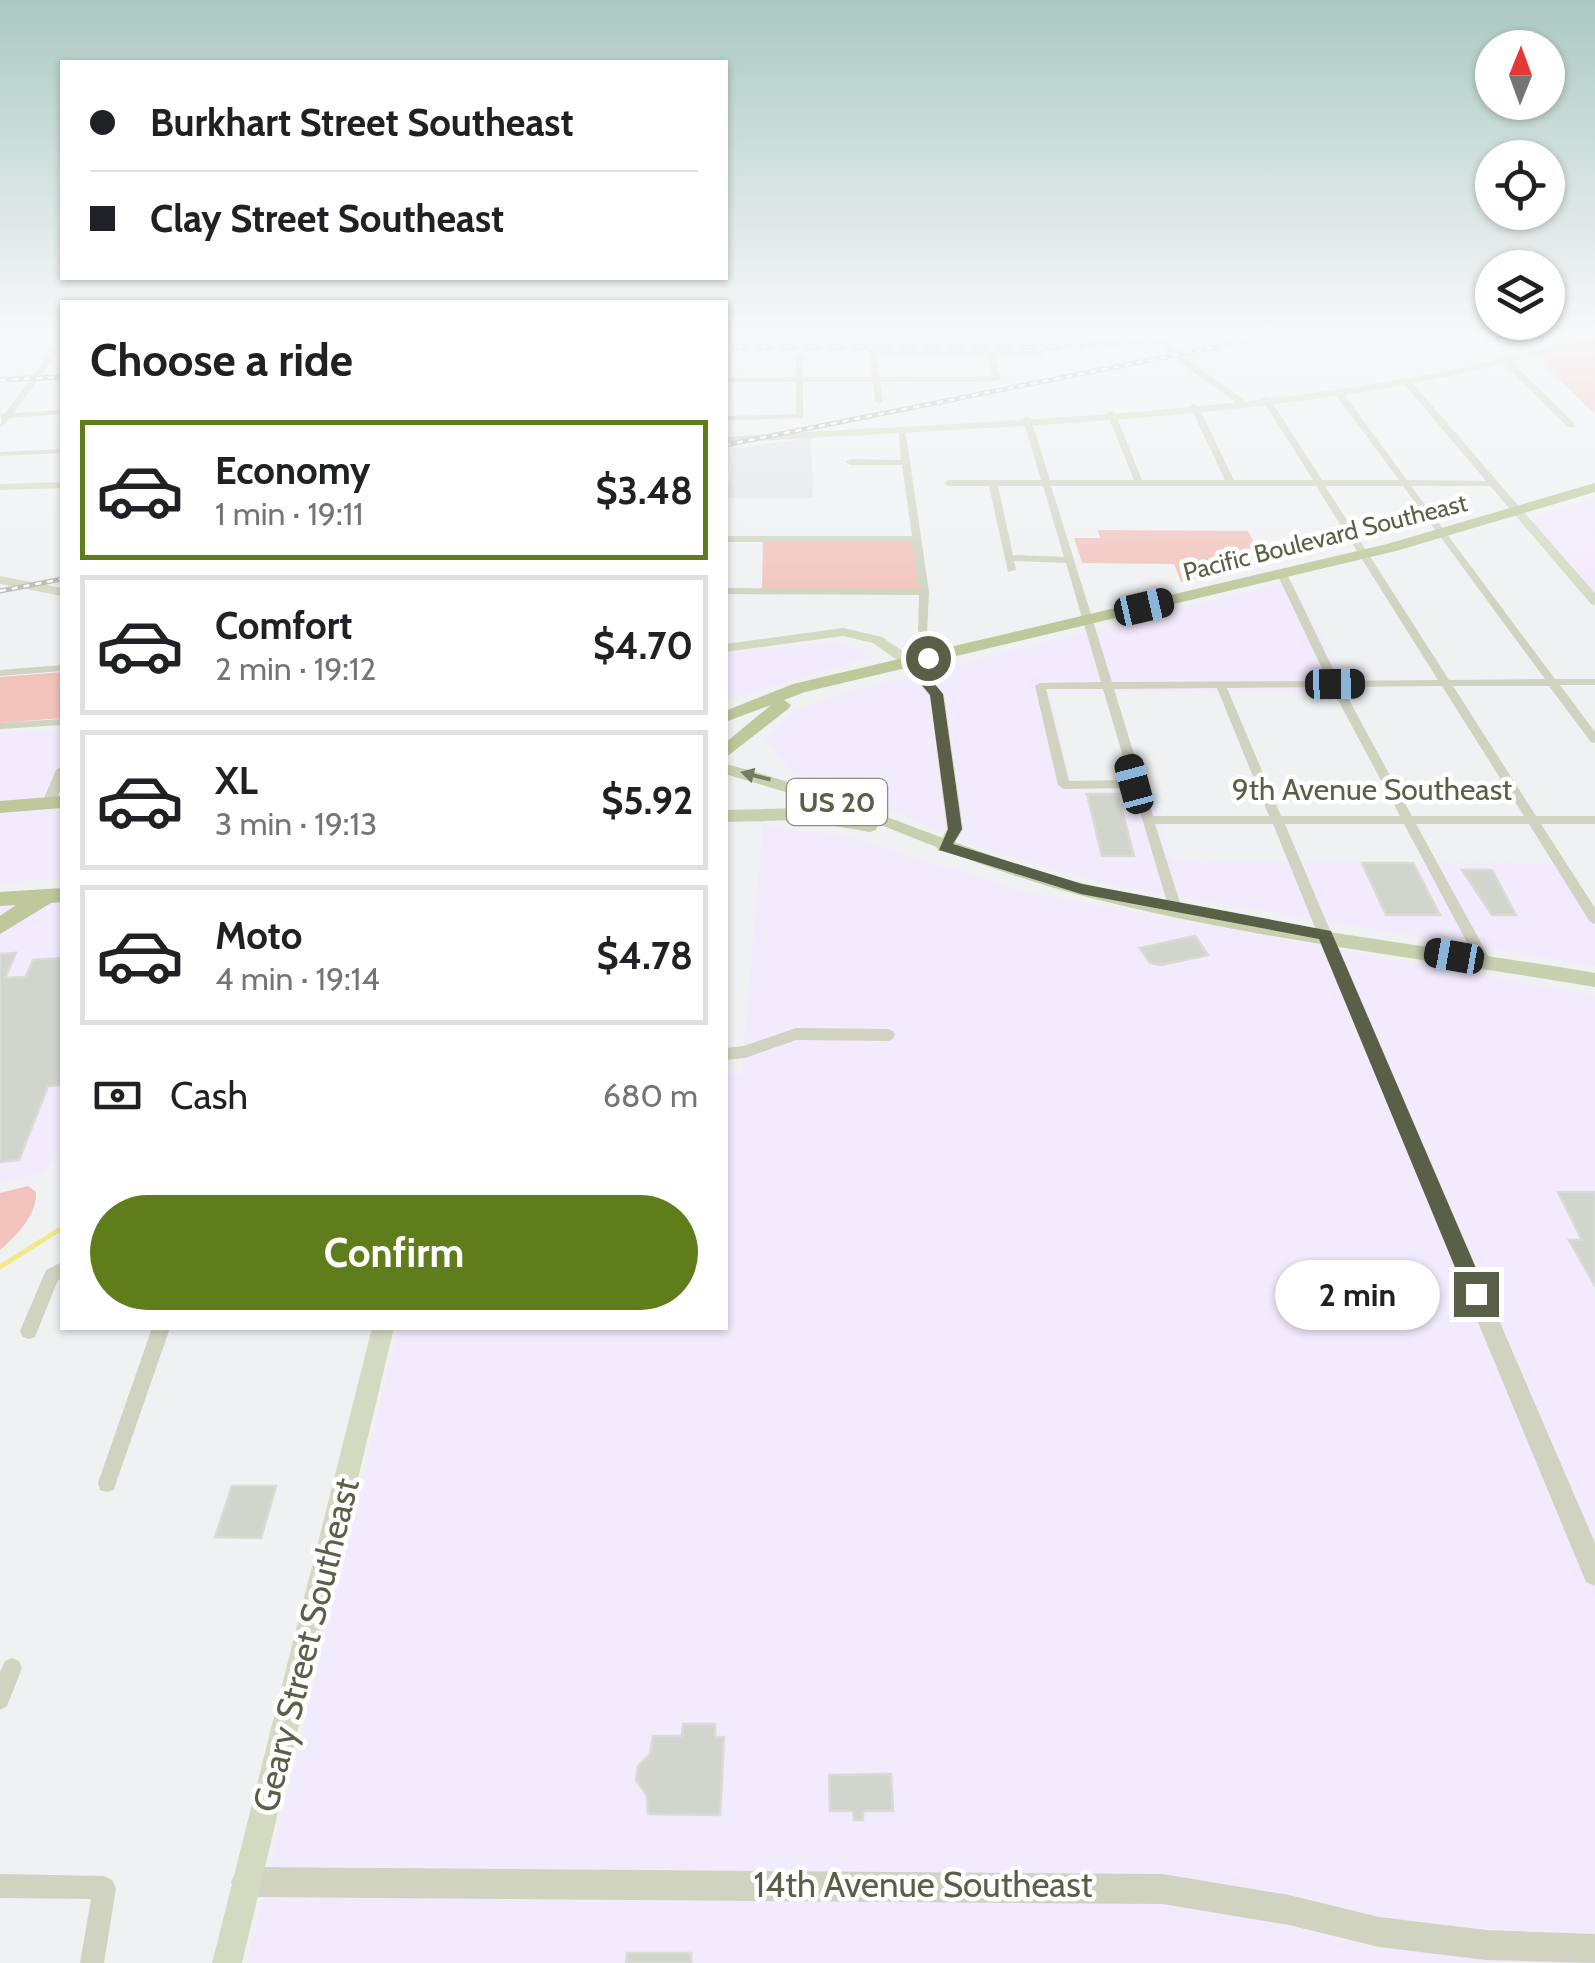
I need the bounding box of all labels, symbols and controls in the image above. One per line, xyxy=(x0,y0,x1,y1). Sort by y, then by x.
north arrow xyxy=(1475,30,1565,120)
map controls xyxy=(1475,30,1565,340)
text: Burkhart Street Southeast xyxy=(150,99,573,146)
button: locate xyxy=(1475,140,1565,230)
text: Clay Street Southeast xyxy=(150,195,504,242)
button: layers xyxy=(1475,250,1565,340)
text: Choose a ride xyxy=(90,333,353,387)
icon: car xyxy=(95,445,185,535)
text: Economy xyxy=(215,447,370,494)
text: $3.48 xyxy=(595,467,693,514)
street label: Pacific Boulevard Southeast xyxy=(1180,487,1471,587)
text: 1 min · 19:11 xyxy=(215,494,364,533)
car xyxy=(1111,586,1177,628)
icon: car xyxy=(95,600,185,690)
text: Comfort xyxy=(215,602,352,649)
text: $4.70 xyxy=(593,622,693,669)
route start xyxy=(906,636,951,681)
text: 2 min · 19:12 xyxy=(215,649,376,688)
car xyxy=(1305,668,1365,700)
car xyxy=(1112,751,1156,817)
icon: car xyxy=(95,755,185,845)
text: XL xyxy=(215,757,258,804)
one-way arrow xyxy=(740,768,771,783)
street label: 9th Avenue Southeast xyxy=(1232,771,1512,808)
text: $5.92 xyxy=(601,777,693,824)
road number: US 20 xyxy=(787,779,887,825)
text: 3 min · 19:13 xyxy=(215,804,377,843)
icon: car xyxy=(95,910,185,1000)
text: Moto xyxy=(215,912,302,959)
text: $4.78 xyxy=(597,932,693,979)
car xyxy=(1422,936,1486,976)
text: 4 min · 19:14 xyxy=(215,959,380,998)
icon: cash xyxy=(90,1068,145,1123)
text: Cash xyxy=(170,1072,248,1119)
text: 680 m xyxy=(603,1076,698,1115)
button: Confirm xyxy=(90,1195,698,1310)
callout: 2 min xyxy=(1276,1259,1441,1329)
route end xyxy=(1454,1272,1499,1317)
text: 2 min xyxy=(1319,1275,1396,1314)
street label: Geary Street Southeast xyxy=(243,1473,368,1816)
street label: 14th Avenue Southeast xyxy=(754,1863,1093,1906)

